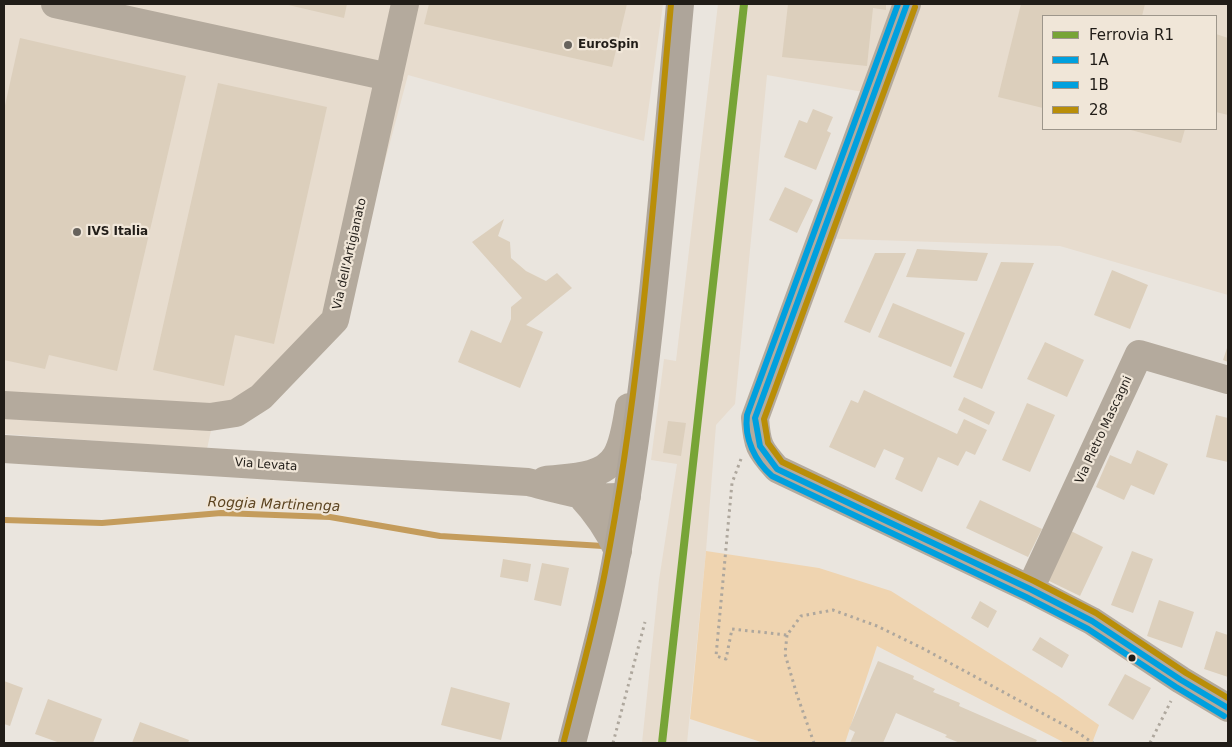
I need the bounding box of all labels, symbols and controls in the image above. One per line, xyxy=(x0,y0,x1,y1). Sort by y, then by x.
legend xyxy=(1042,15,1217,130)
text: Ferrovia R1 xyxy=(1089,26,1174,44)
place label: EuroSpin xyxy=(578,38,639,52)
marker: EuroSpin xyxy=(562,39,574,51)
text: 1A xyxy=(1089,51,1109,69)
text: 1B xyxy=(1089,76,1109,94)
text: 28 xyxy=(1089,101,1108,119)
street label: Via dell'Artigianato xyxy=(330,197,370,311)
place label: IVS Italia xyxy=(87,225,148,239)
marker: IVS Italia xyxy=(71,226,83,238)
street label: Via Pietro Mascagni xyxy=(1073,374,1135,486)
street label: Via Levata xyxy=(234,456,298,474)
water label: Roggia Martinenga xyxy=(207,494,341,516)
unlabelled marker xyxy=(1127,653,1137,663)

